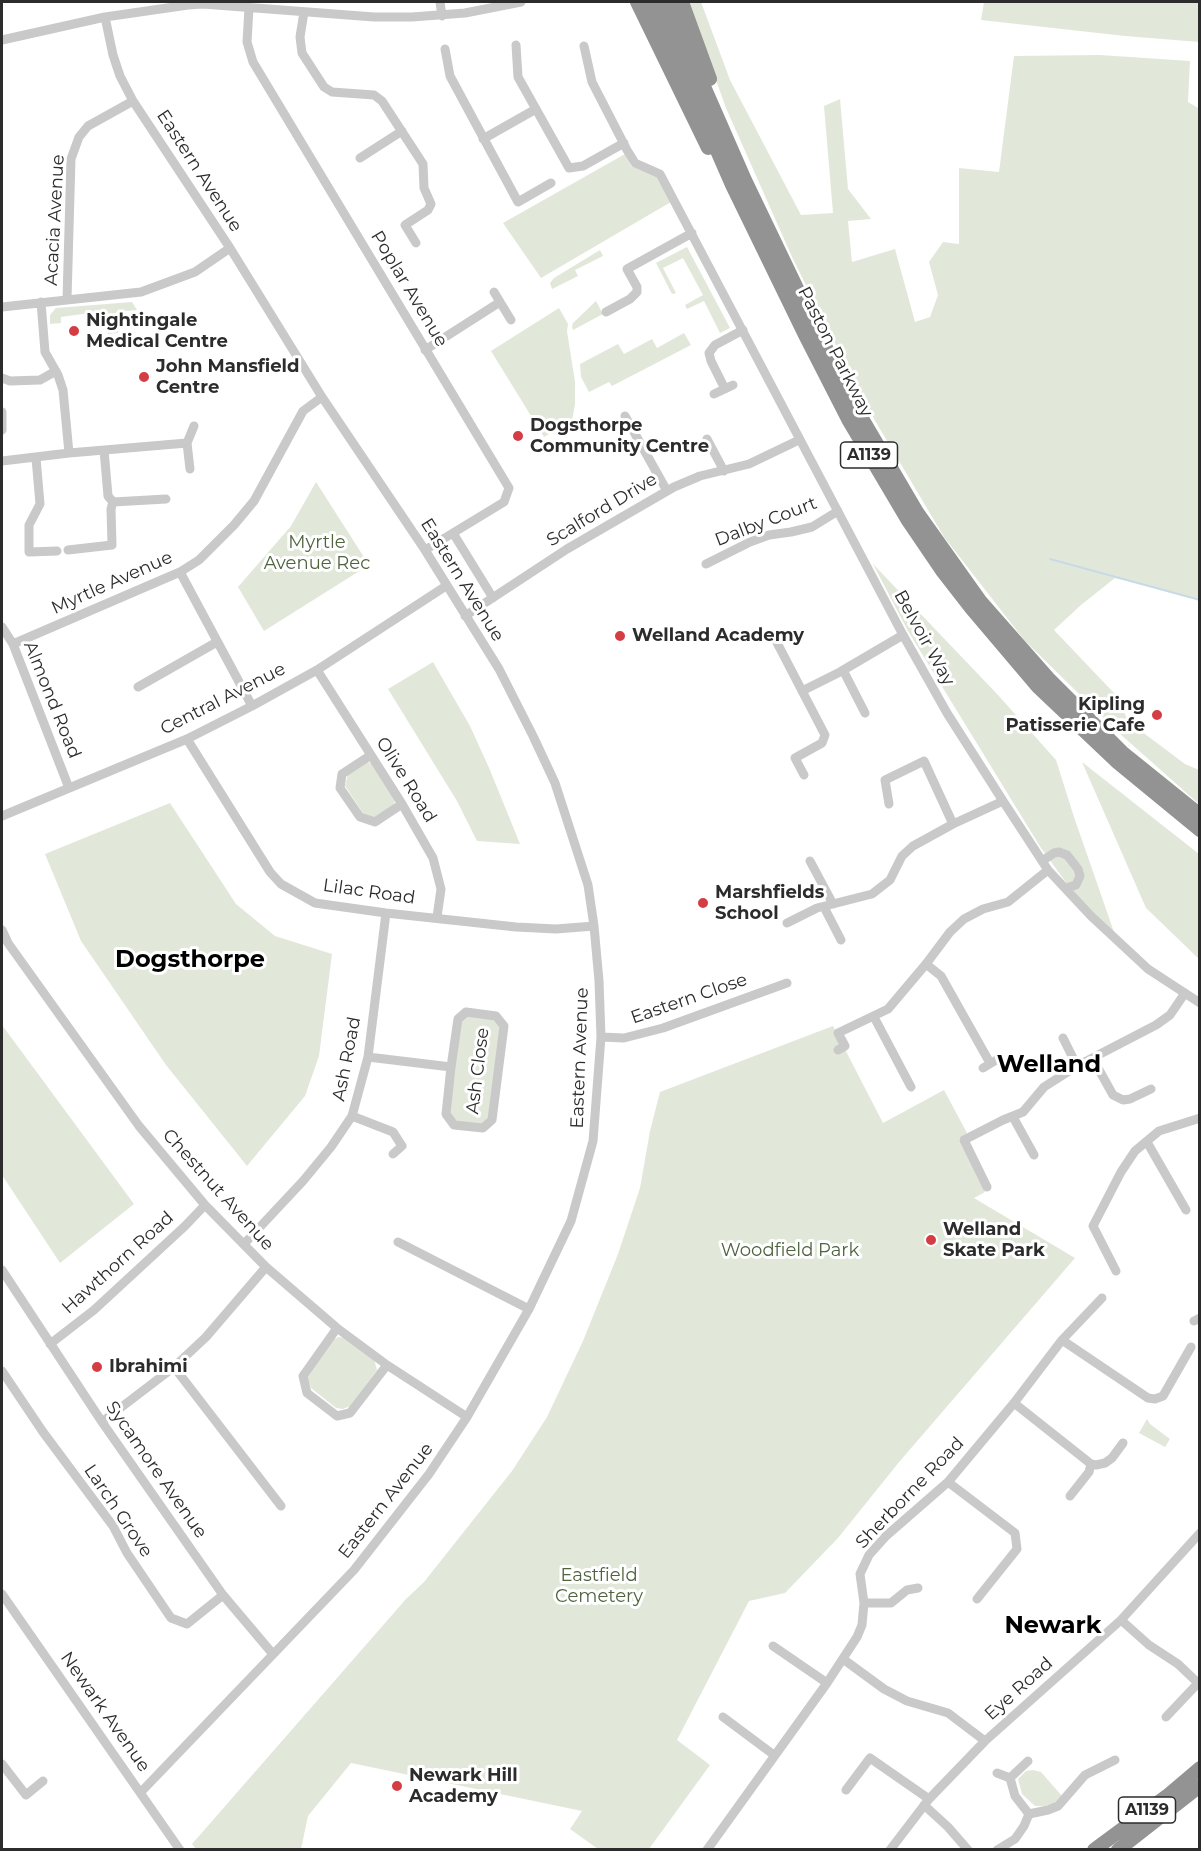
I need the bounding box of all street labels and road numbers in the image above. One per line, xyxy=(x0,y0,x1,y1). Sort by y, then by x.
street label: Eastern Avenue xyxy=(152,106,246,236)
street label: Acacia Avenue xyxy=(41,154,69,286)
street label: Poplar Avenue xyxy=(366,227,452,351)
street label: Paston Parkway xyxy=(793,283,877,421)
road number: A1139 xyxy=(840,442,898,468)
street label: Scalford Drive xyxy=(543,469,661,551)
street label: Dalby Court xyxy=(712,493,820,551)
street label: Eastern Avenue xyxy=(415,514,509,646)
street label: Myrtle Avenue xyxy=(48,547,176,619)
street label: Belvoir Way xyxy=(889,586,959,690)
street label: Almond Road xyxy=(19,638,85,762)
street label: Central Avenue xyxy=(157,658,289,740)
street label: Olive Road xyxy=(371,733,441,827)
street label: Lilac Road xyxy=(322,875,416,909)
street label: Eastern Close xyxy=(628,969,750,1029)
street label: Eastern Avenue xyxy=(567,987,593,1129)
street label: Ash Road xyxy=(328,1015,366,1103)
street label: Ash Close xyxy=(462,1026,494,1116)
street label: Chestnut Avenue xyxy=(158,1125,278,1255)
street label: Hawthorn Road xyxy=(58,1207,178,1319)
street label: Sycamore Avenue xyxy=(101,1397,211,1543)
street label: Sherborne Road xyxy=(851,1433,969,1553)
street label: Eastern Avenue xyxy=(334,1439,438,1563)
street label: Larch Grove xyxy=(79,1460,157,1562)
street label: Newark Avenue xyxy=(55,1648,155,1776)
street label: Eye Road xyxy=(980,1653,1058,1725)
road number: A1139 xyxy=(1118,1797,1176,1823)

